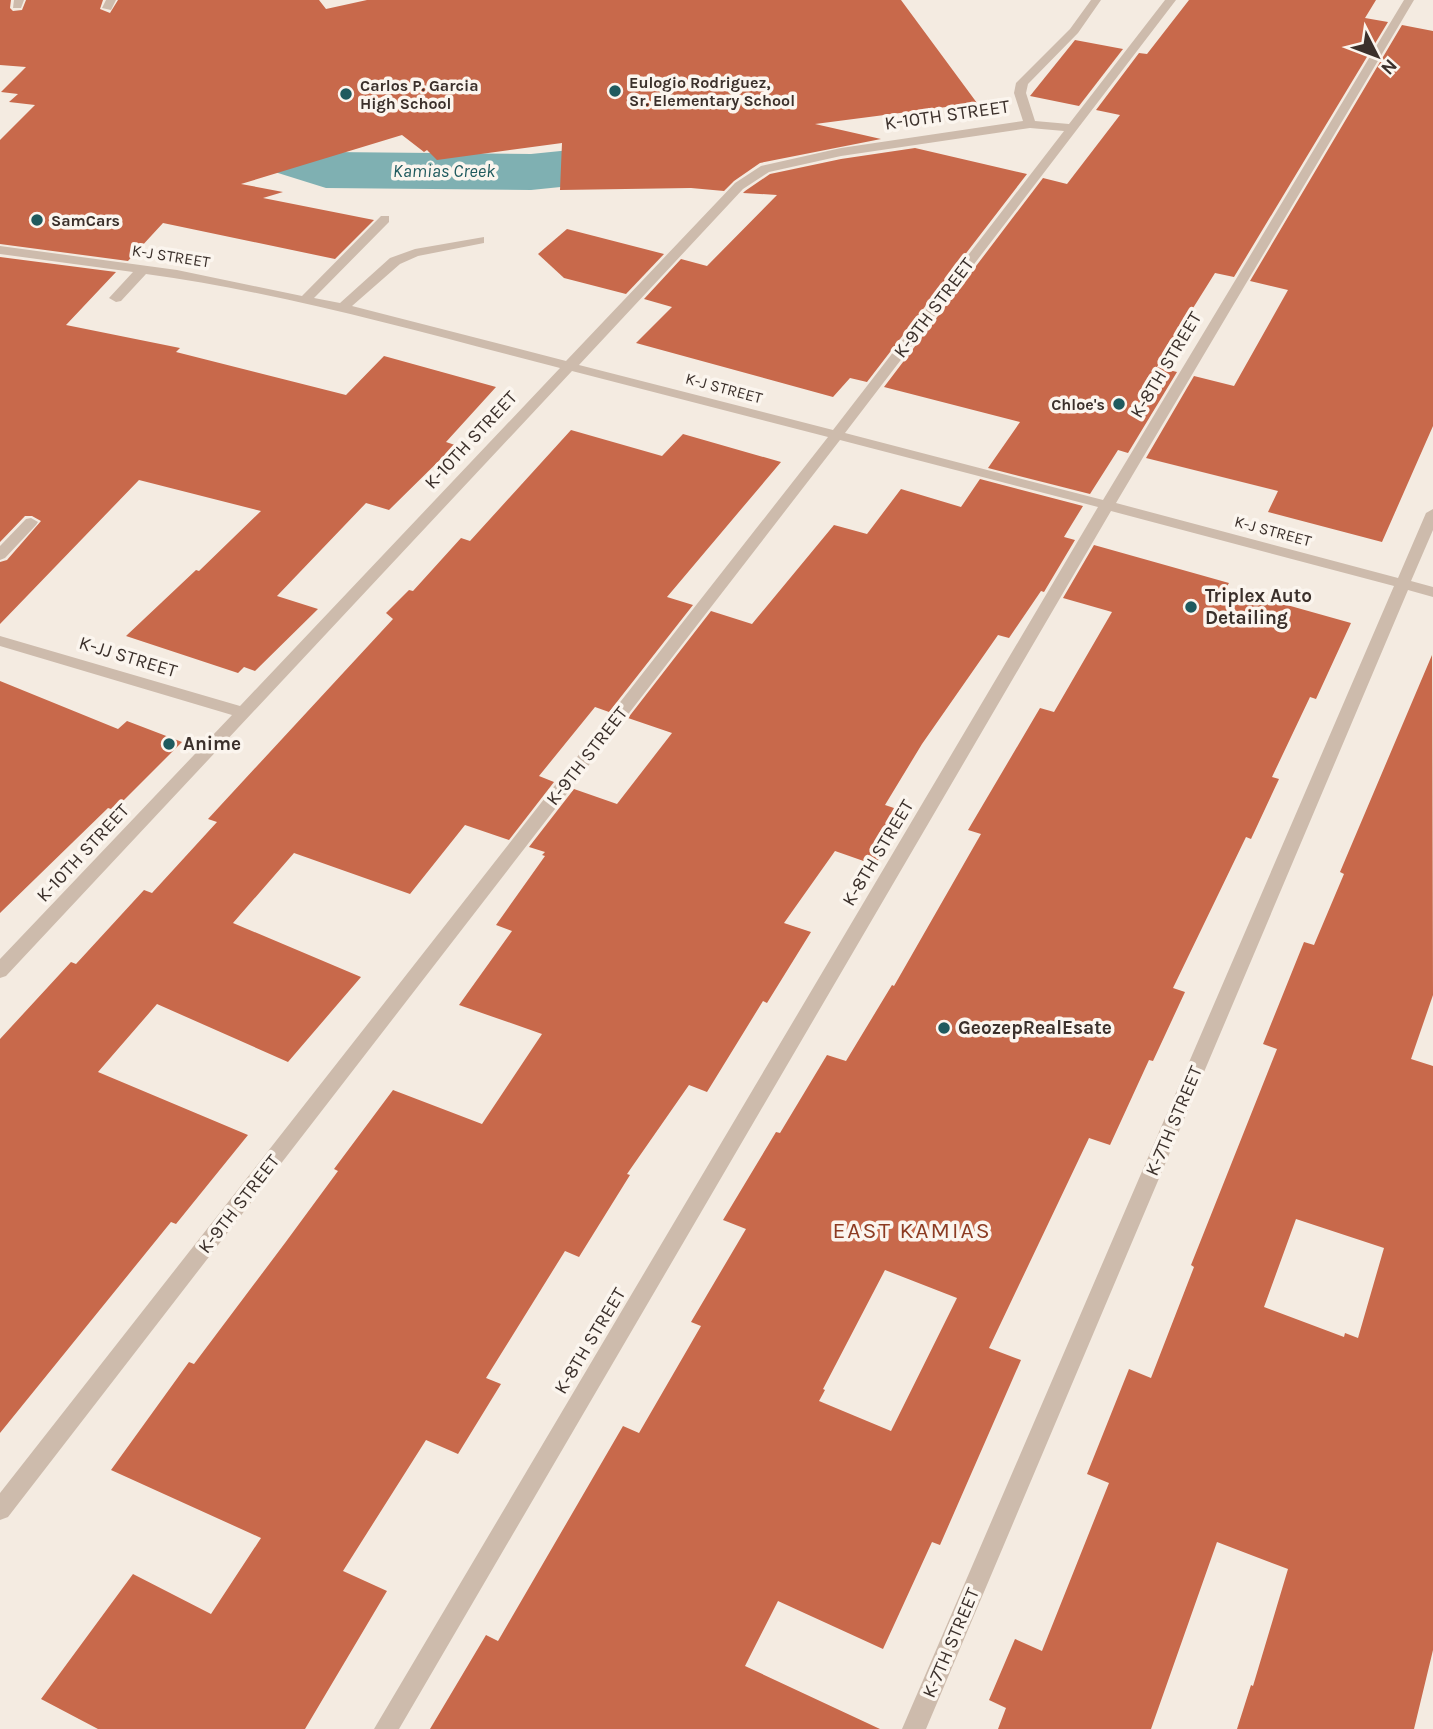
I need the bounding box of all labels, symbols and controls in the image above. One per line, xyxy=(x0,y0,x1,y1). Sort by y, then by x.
north arrow xyxy=(1342,21,1412,91)
text: N xyxy=(1376,54,1402,79)
place label: Eulogio Rodriguez, Sr. Elementary School xyxy=(629,73,795,110)
place label: Carlos P. Garcia High School xyxy=(360,76,479,113)
marker: Eulogio Rodriguez, Sr. Elementary School xyxy=(607,83,623,99)
marker: Carlos P. Garcia High School xyxy=(338,86,354,102)
street label: K-10TH STREET xyxy=(883,95,1011,135)
water label: Kamias Creek xyxy=(393,160,496,182)
place label: SamCars xyxy=(51,211,120,230)
marker: SamCars xyxy=(29,212,45,228)
street label: K-J STREET xyxy=(130,240,212,272)
street label: K-9TH STREET xyxy=(889,253,979,362)
street label: K-8TH STREET xyxy=(1126,307,1207,422)
street label: K-J STREET xyxy=(683,369,765,407)
street label: K-10TH STREET xyxy=(420,386,522,494)
place label: Chloe's xyxy=(1051,395,1105,414)
marker: Chloe's xyxy=(1111,396,1127,412)
street label: K-J STREET xyxy=(1232,512,1314,550)
place label: Triplex Auto Detailing xyxy=(1205,585,1312,629)
marker: Triplex Auto Detailing xyxy=(1183,599,1199,615)
street label: K-JJ STREET xyxy=(76,632,180,683)
street label: K-9TH STREET xyxy=(542,702,633,810)
place label: Anime xyxy=(183,733,241,755)
marker: Anime xyxy=(161,736,177,752)
street label: K-8TH STREET xyxy=(838,795,919,910)
street label: K-10TH STREET xyxy=(32,799,134,907)
place label: GeozepRealEsate xyxy=(958,1017,1112,1039)
marker: GeozepRealEsate xyxy=(936,1020,952,1036)
street label: K-7TH STREET xyxy=(1141,1062,1207,1179)
street label: K-9TH STREET xyxy=(194,1150,285,1258)
district label: EAST KAMIAS xyxy=(832,1217,992,1244)
street label: K-8TH STREET xyxy=(550,1283,631,1398)
street label: K-7TH STREET xyxy=(918,1584,984,1701)

